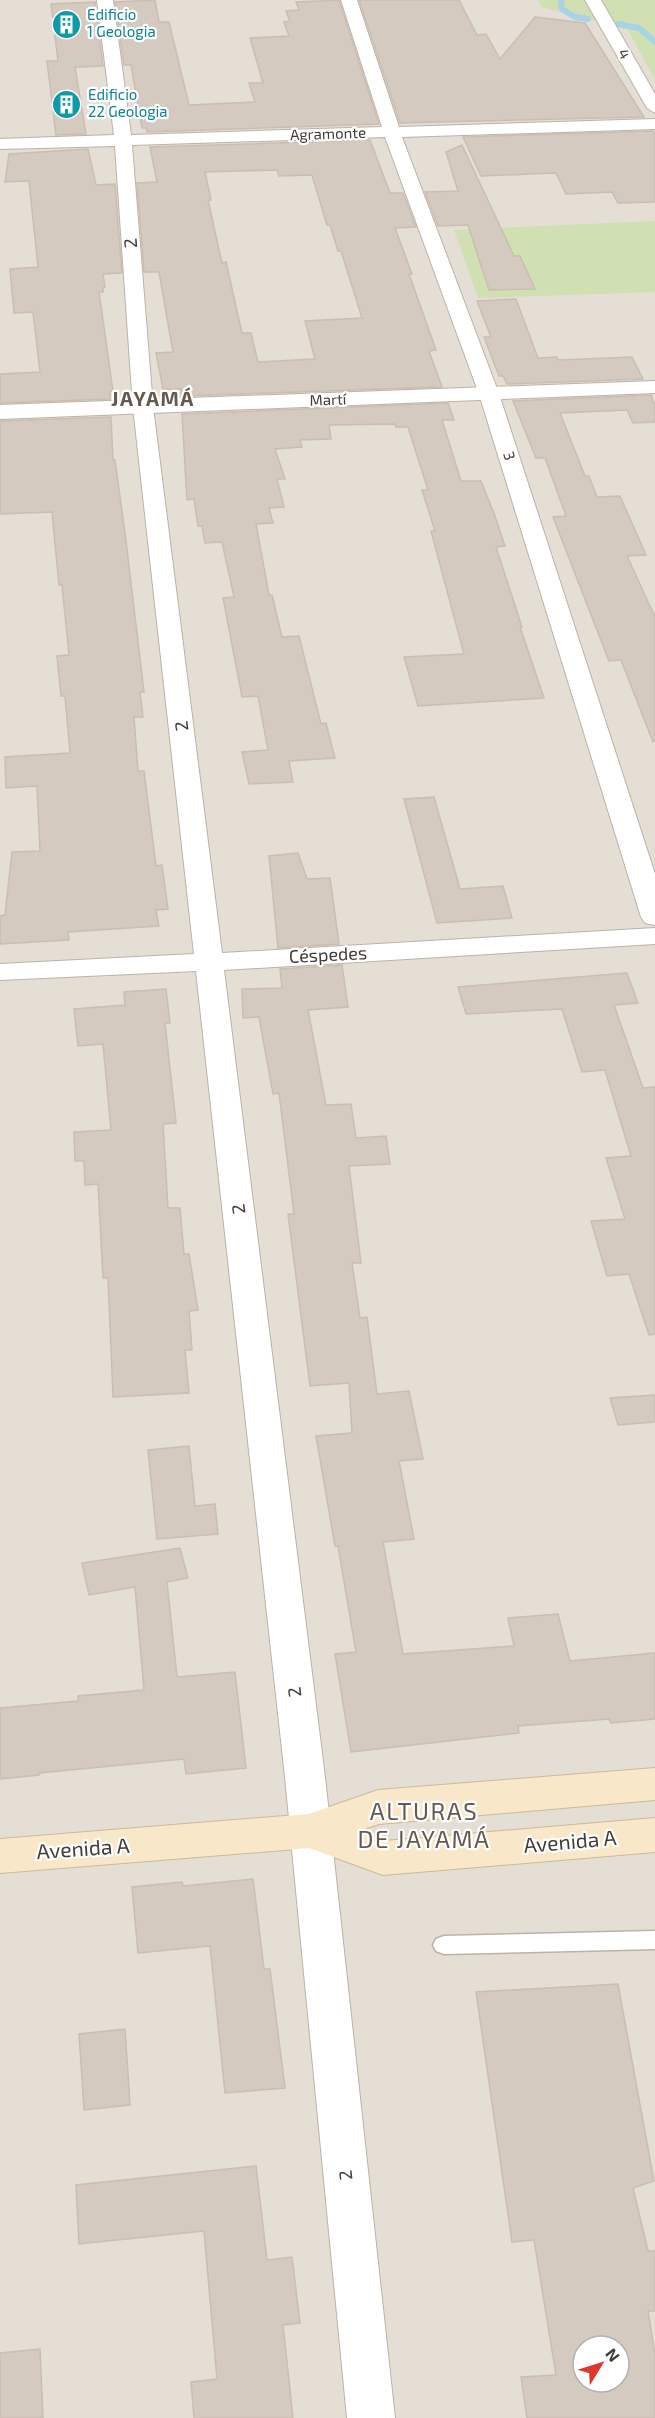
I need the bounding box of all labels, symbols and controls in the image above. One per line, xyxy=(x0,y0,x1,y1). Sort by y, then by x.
place label: Edificio 1 Geologia xyxy=(87,5,156,40)
building icon: Edificio 1 Geologia xyxy=(50,8,82,40)
street label: 4 xyxy=(615,45,635,62)
place label: Edificio 22 Geologia xyxy=(88,85,168,120)
building icon: Edificio 22 Geologia xyxy=(51,88,83,120)
street label: Agramonte xyxy=(290,123,366,143)
street label: 2 xyxy=(119,237,141,249)
district label: JAYAMÁ xyxy=(111,386,195,410)
street label: Martí xyxy=(309,389,348,409)
street label: 3 xyxy=(500,449,520,462)
street label: 2 xyxy=(169,720,193,732)
street label: Céspedes xyxy=(288,941,368,967)
street label: 2 xyxy=(226,1203,250,1215)
street label: 2 xyxy=(282,1686,306,1698)
district label: ALTURAS DE JAYAMÁ xyxy=(358,1796,490,1853)
street label: Avenida A xyxy=(522,1824,617,1857)
street label: Avenida A xyxy=(36,1832,130,1863)
street label: 2 xyxy=(334,2169,356,2181)
north arrow xyxy=(571,2334,631,2394)
text: N xyxy=(602,2344,624,2365)

